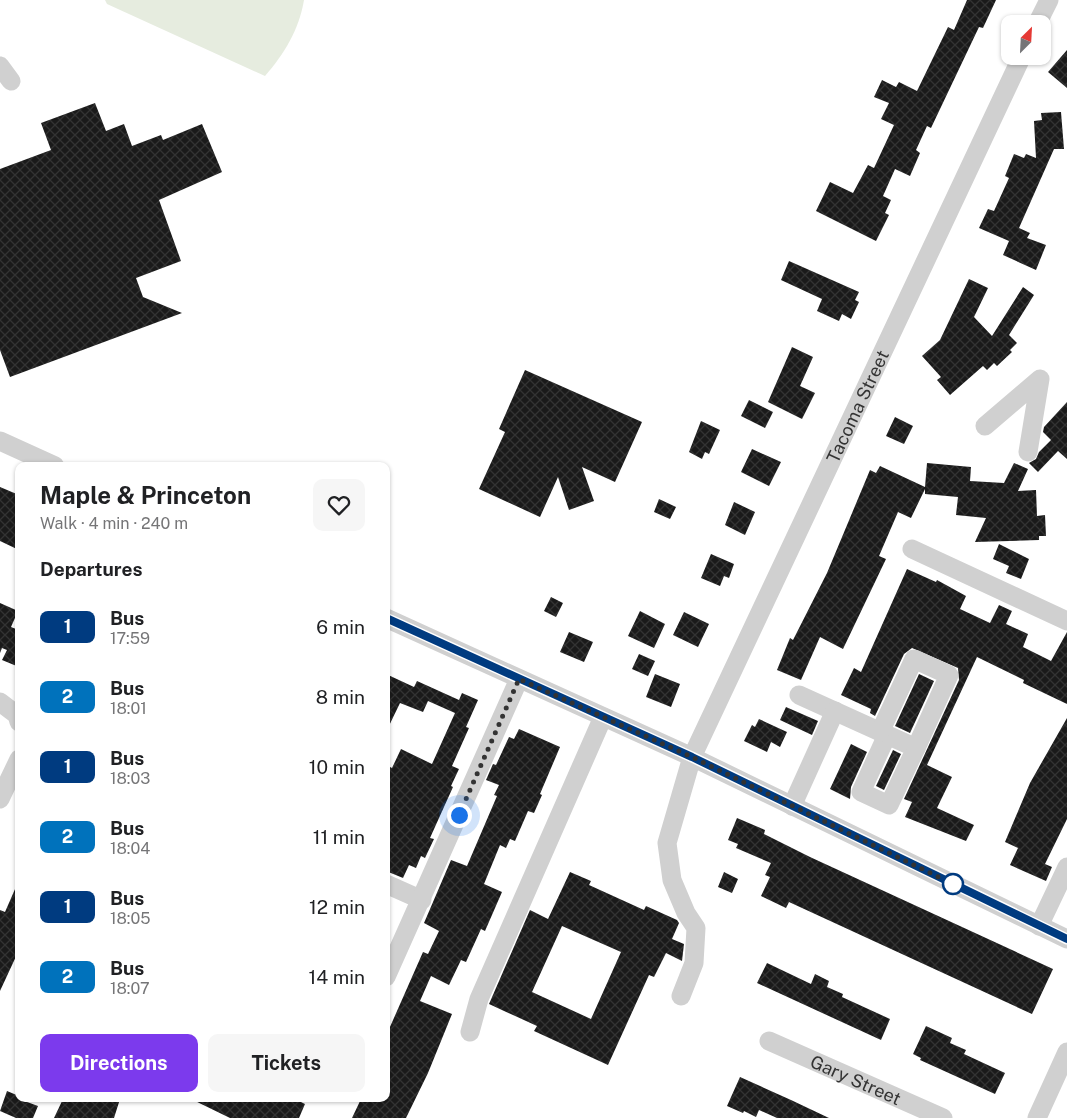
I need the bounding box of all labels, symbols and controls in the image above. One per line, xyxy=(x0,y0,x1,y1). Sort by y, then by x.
north arrow xyxy=(1001,15,1051,65)
map controls xyxy=(1001,15,1051,65)
street label: Tacoma Street xyxy=(822,347,893,466)
button: heart xyxy=(313,479,365,531)
text: Maple & Princeton xyxy=(40,481,251,509)
text: Walk · 4 min · 240 m xyxy=(40,514,188,533)
text: Departures xyxy=(40,558,143,580)
text: Bus xyxy=(110,607,144,629)
text: 1 xyxy=(64,616,71,637)
text: 6 min xyxy=(316,616,365,638)
text: 17:59 xyxy=(110,629,150,648)
text: Bus xyxy=(110,677,144,699)
text: 2 xyxy=(62,686,73,707)
text: 8 min xyxy=(316,686,365,708)
text: 18:01 xyxy=(110,699,147,718)
text: Bus xyxy=(110,747,144,769)
text: 1 xyxy=(64,756,71,777)
text: 10 min xyxy=(309,756,365,778)
text: 18:03 xyxy=(110,769,150,788)
your location xyxy=(447,803,472,828)
text: Bus xyxy=(110,817,144,839)
text: 2 xyxy=(62,826,73,847)
text: 11 min xyxy=(313,826,365,848)
text: 18:04 xyxy=(110,839,150,858)
unlabelled marker xyxy=(942,873,964,895)
text: Bus xyxy=(110,887,144,909)
text: 1 xyxy=(64,896,71,917)
text: 12 min xyxy=(309,896,365,918)
text: 18:05 xyxy=(110,909,151,928)
text: Bus xyxy=(110,957,144,979)
text: 2 xyxy=(62,966,73,987)
text: 14 min xyxy=(308,966,365,988)
text: 18:07 xyxy=(110,979,150,998)
button: Directions xyxy=(40,1034,198,1092)
button: Tickets xyxy=(208,1034,365,1092)
street label: Gary Street xyxy=(807,1050,904,1109)

